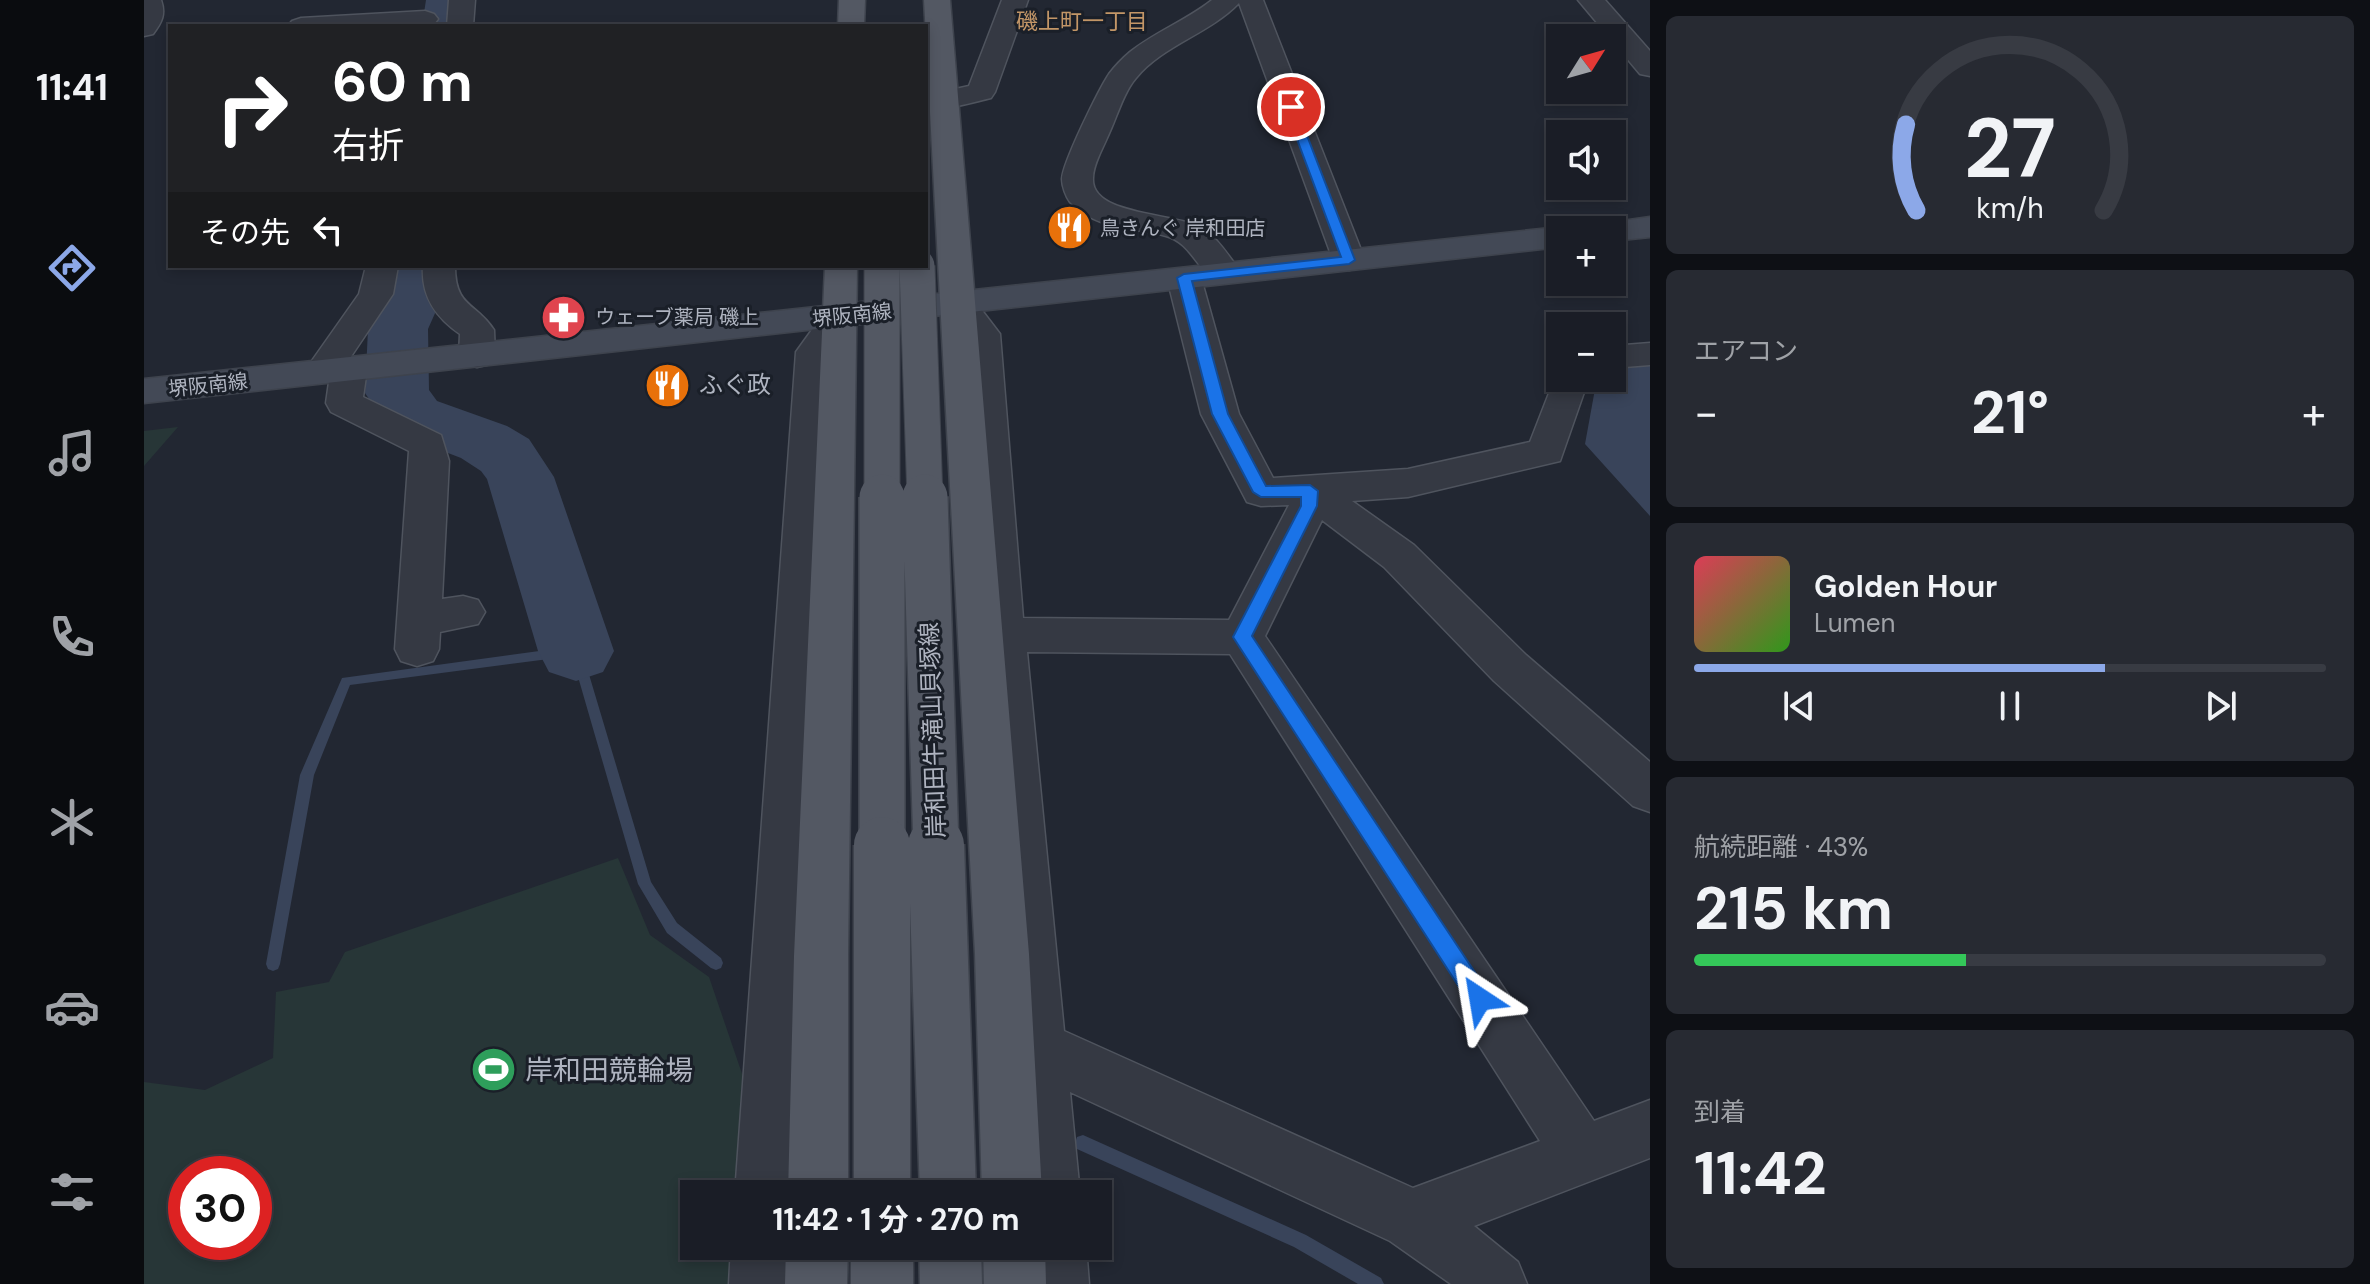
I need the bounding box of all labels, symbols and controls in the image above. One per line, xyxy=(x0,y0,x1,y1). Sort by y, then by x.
district label: 磯上町一丁目 xyxy=(1016,7,1148,36)
north arrow xyxy=(1546,24,1626,104)
map controls xyxy=(1546,24,1626,392)
text: 60 m xyxy=(332,45,473,118)
icon: right xyxy=(200,56,304,160)
text: 11:41 xyxy=(36,64,108,111)
pin xyxy=(1257,73,1325,141)
icon: arrive xyxy=(1269,85,1313,129)
text: 27 xyxy=(1964,93,2056,202)
button: sound xyxy=(1546,120,1626,200)
text: 右折 xyxy=(332,122,404,169)
text: km/h xyxy=(1976,190,2044,227)
restaurant icon: 鳥きんぐ 岸和田店 xyxy=(1045,204,1093,252)
icon: left xyxy=(306,208,350,252)
text: その先 xyxy=(200,213,290,252)
place label: 鳥きんぐ 岸和田店 xyxy=(1100,215,1265,241)
button: + xyxy=(1546,216,1626,296)
icon: directions xyxy=(44,240,100,296)
pharmacy icon: ウェーブ薬局 磯上 xyxy=(540,293,588,341)
street label: 堺阪南線 xyxy=(811,298,893,332)
place label: ウェーブ薬局 磯上 xyxy=(595,304,759,330)
button: − xyxy=(1546,312,1626,392)
text: エアコン xyxy=(1694,334,1798,368)
restaurant icon: ふぐ政 xyxy=(644,361,692,409)
street label: 堺阪南線 xyxy=(167,368,249,402)
place label: ふぐ政 xyxy=(699,369,771,400)
text: 21° xyxy=(1971,373,2049,452)
text: − xyxy=(1694,384,1718,442)
text: + xyxy=(2302,384,2326,442)
icon: music xyxy=(44,425,100,481)
text: Golden Hour xyxy=(1814,567,1997,606)
text: Lumen xyxy=(1814,606,1895,640)
icon: phone xyxy=(44,609,100,665)
street label: 岸和田牛滝山貝塚線 xyxy=(913,622,952,838)
icon: previous xyxy=(1777,684,1821,728)
icon: pause xyxy=(1988,684,2032,728)
icon: next xyxy=(2199,684,2243,728)
icon: climate xyxy=(44,794,100,850)
text: 航続距離 · 43% xyxy=(1694,830,1868,864)
text: 215 km xyxy=(1694,869,1893,948)
position arrow xyxy=(1438,957,1522,1041)
icon: car xyxy=(44,979,100,1035)
sports icon: 岸和田競輪場 xyxy=(470,1046,518,1094)
place label: 岸和田競輪場 xyxy=(525,1052,693,1089)
text: 到着 xyxy=(1694,1095,1746,1129)
text: 11:42 xyxy=(1694,1134,1827,1213)
speed limit sign: 30 xyxy=(168,1156,272,1260)
icon: filters xyxy=(44,1164,100,1220)
text: 11:42 · 1 分 · 270 m xyxy=(773,1200,1020,1239)

